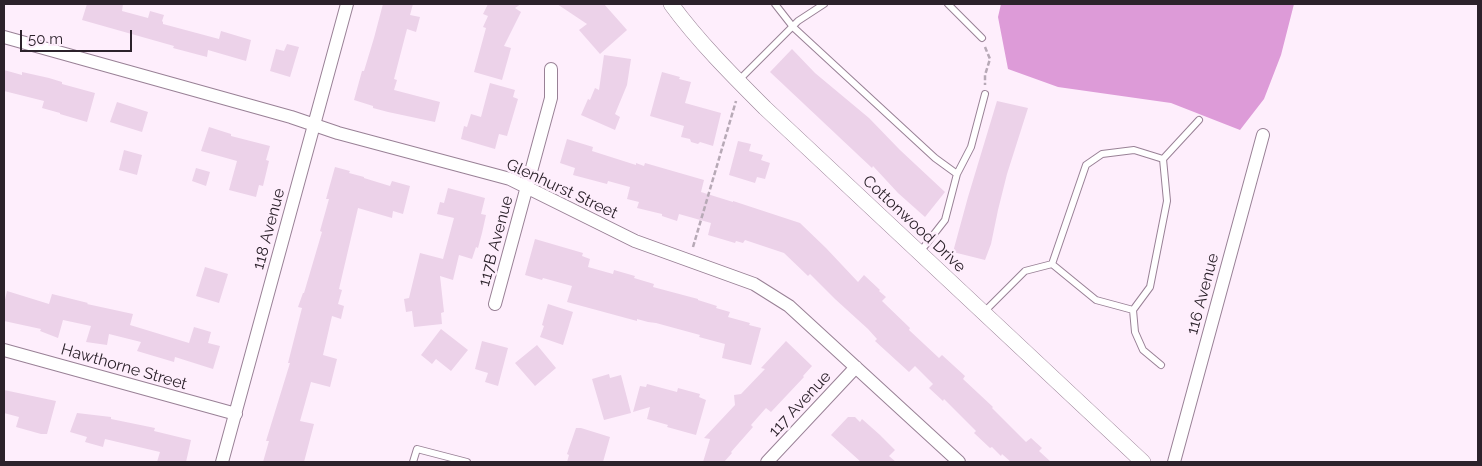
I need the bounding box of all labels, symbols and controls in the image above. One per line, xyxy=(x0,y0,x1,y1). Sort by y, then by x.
scale bar xyxy=(22,20,135,52)
text: 50 m xyxy=(28,30,63,48)
street label: Glenhurst Street xyxy=(503,155,621,223)
street label: Cottonwood Drive xyxy=(859,171,969,277)
street label: 118 Avenue xyxy=(249,186,289,272)
street label: 117B Avenue xyxy=(475,194,517,288)
street label: 116 Avenue xyxy=(1183,251,1223,337)
street label: Hawthorne Street xyxy=(59,340,189,394)
street label: 117 Avenue xyxy=(765,367,835,441)

